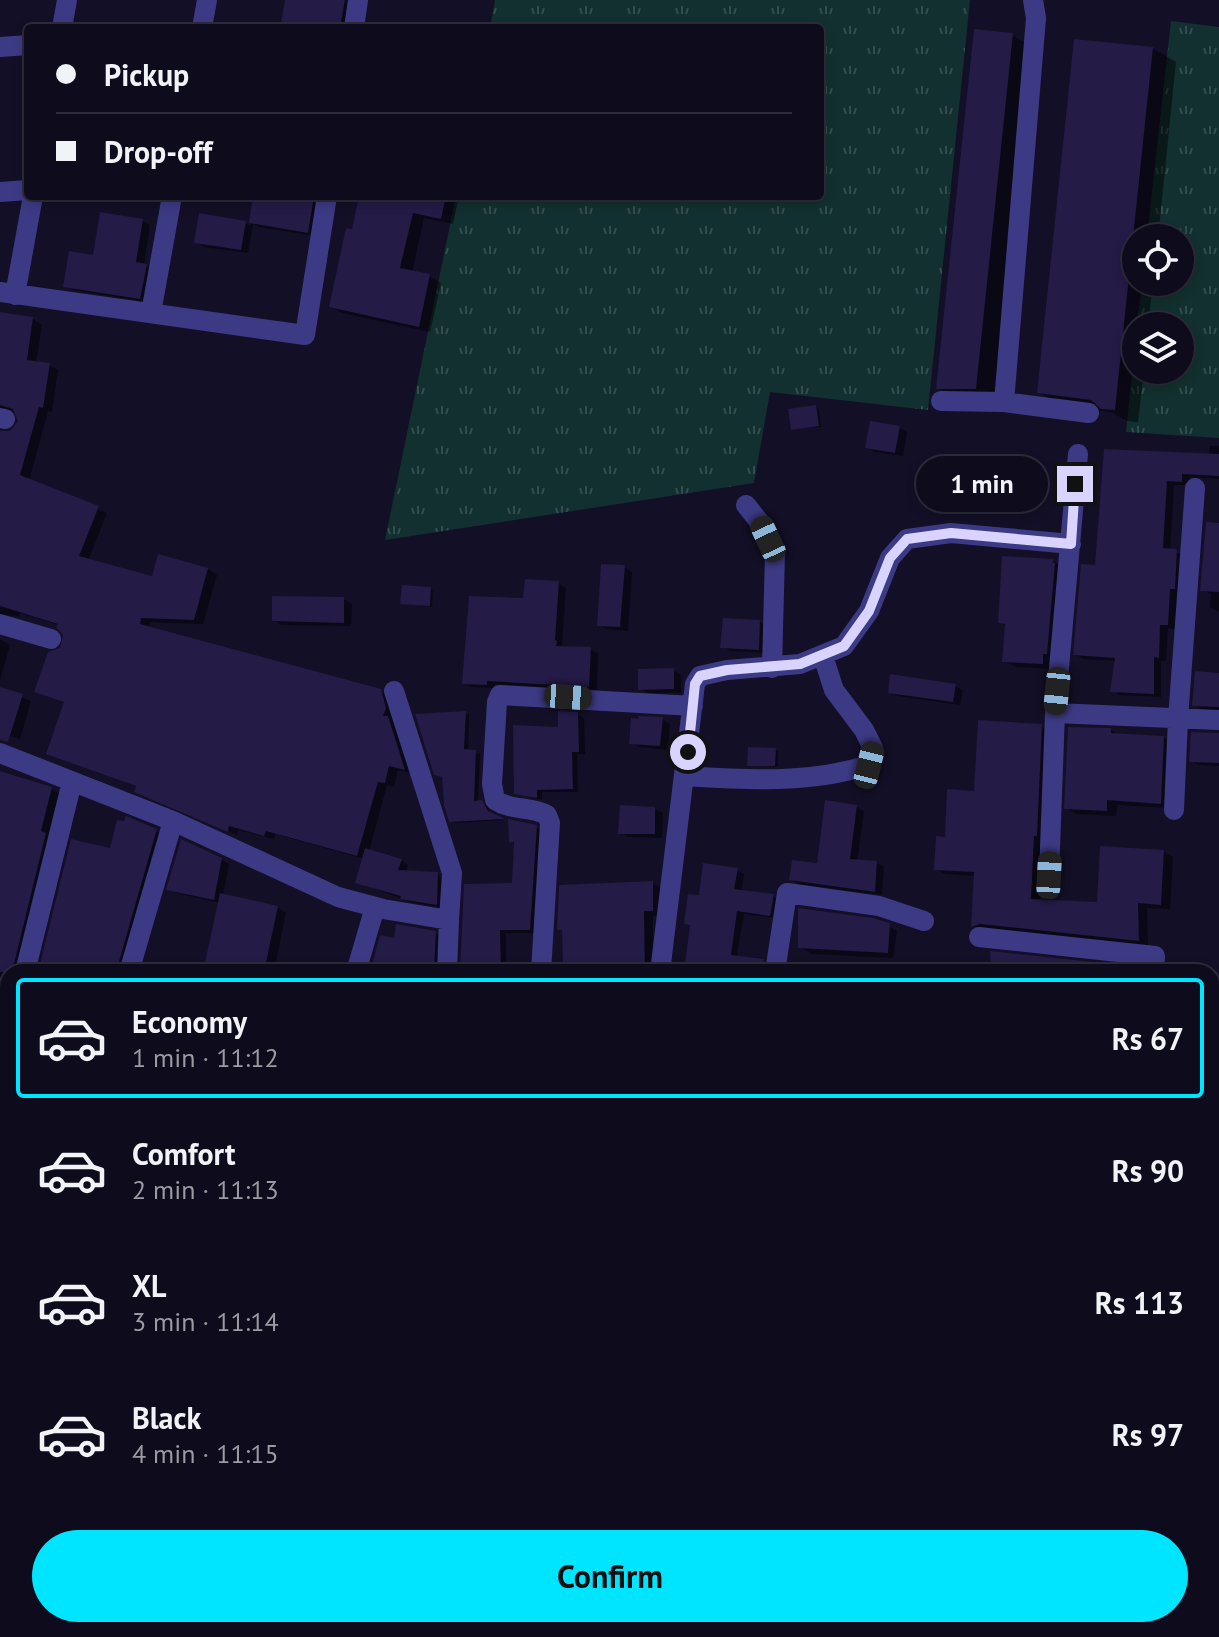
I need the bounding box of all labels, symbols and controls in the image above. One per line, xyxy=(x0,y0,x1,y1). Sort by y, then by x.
text: Pickup xyxy=(104,55,189,94)
text: Drop-off xyxy=(104,132,212,171)
map controls xyxy=(1122,224,1194,384)
button: locate xyxy=(1122,224,1194,296)
button: layers xyxy=(1122,312,1194,384)
callout: 1 min xyxy=(915,456,1047,512)
route end xyxy=(1057,466,1093,502)
text: 1 min xyxy=(950,467,1014,500)
car xyxy=(747,512,789,566)
car xyxy=(1043,666,1071,716)
car xyxy=(543,683,593,711)
route start xyxy=(670,734,706,770)
car xyxy=(852,739,886,791)
car xyxy=(1036,850,1062,900)
icon: car xyxy=(36,1002,108,1074)
text: Economy xyxy=(132,1002,247,1041)
text: Rs 67 xyxy=(1112,1019,1184,1058)
text: 1 min · 11:12 xyxy=(132,1041,279,1074)
icon: car xyxy=(36,1134,108,1206)
text: Comfort xyxy=(132,1134,235,1173)
text: Rs 90 xyxy=(1112,1151,1184,1190)
text: 2 min · 11:13 xyxy=(132,1173,279,1206)
icon: car xyxy=(36,1266,108,1338)
text: XL xyxy=(132,1266,166,1305)
text: Rs 113 xyxy=(1095,1283,1184,1322)
text: 3 min · 11:14 xyxy=(132,1305,279,1338)
icon: car xyxy=(36,1398,108,1470)
text: Black xyxy=(132,1398,201,1437)
text: Rs 97 xyxy=(1112,1415,1184,1454)
text: 4 min · 11:15 xyxy=(132,1437,279,1470)
button: Confirm xyxy=(32,1530,1188,1622)

